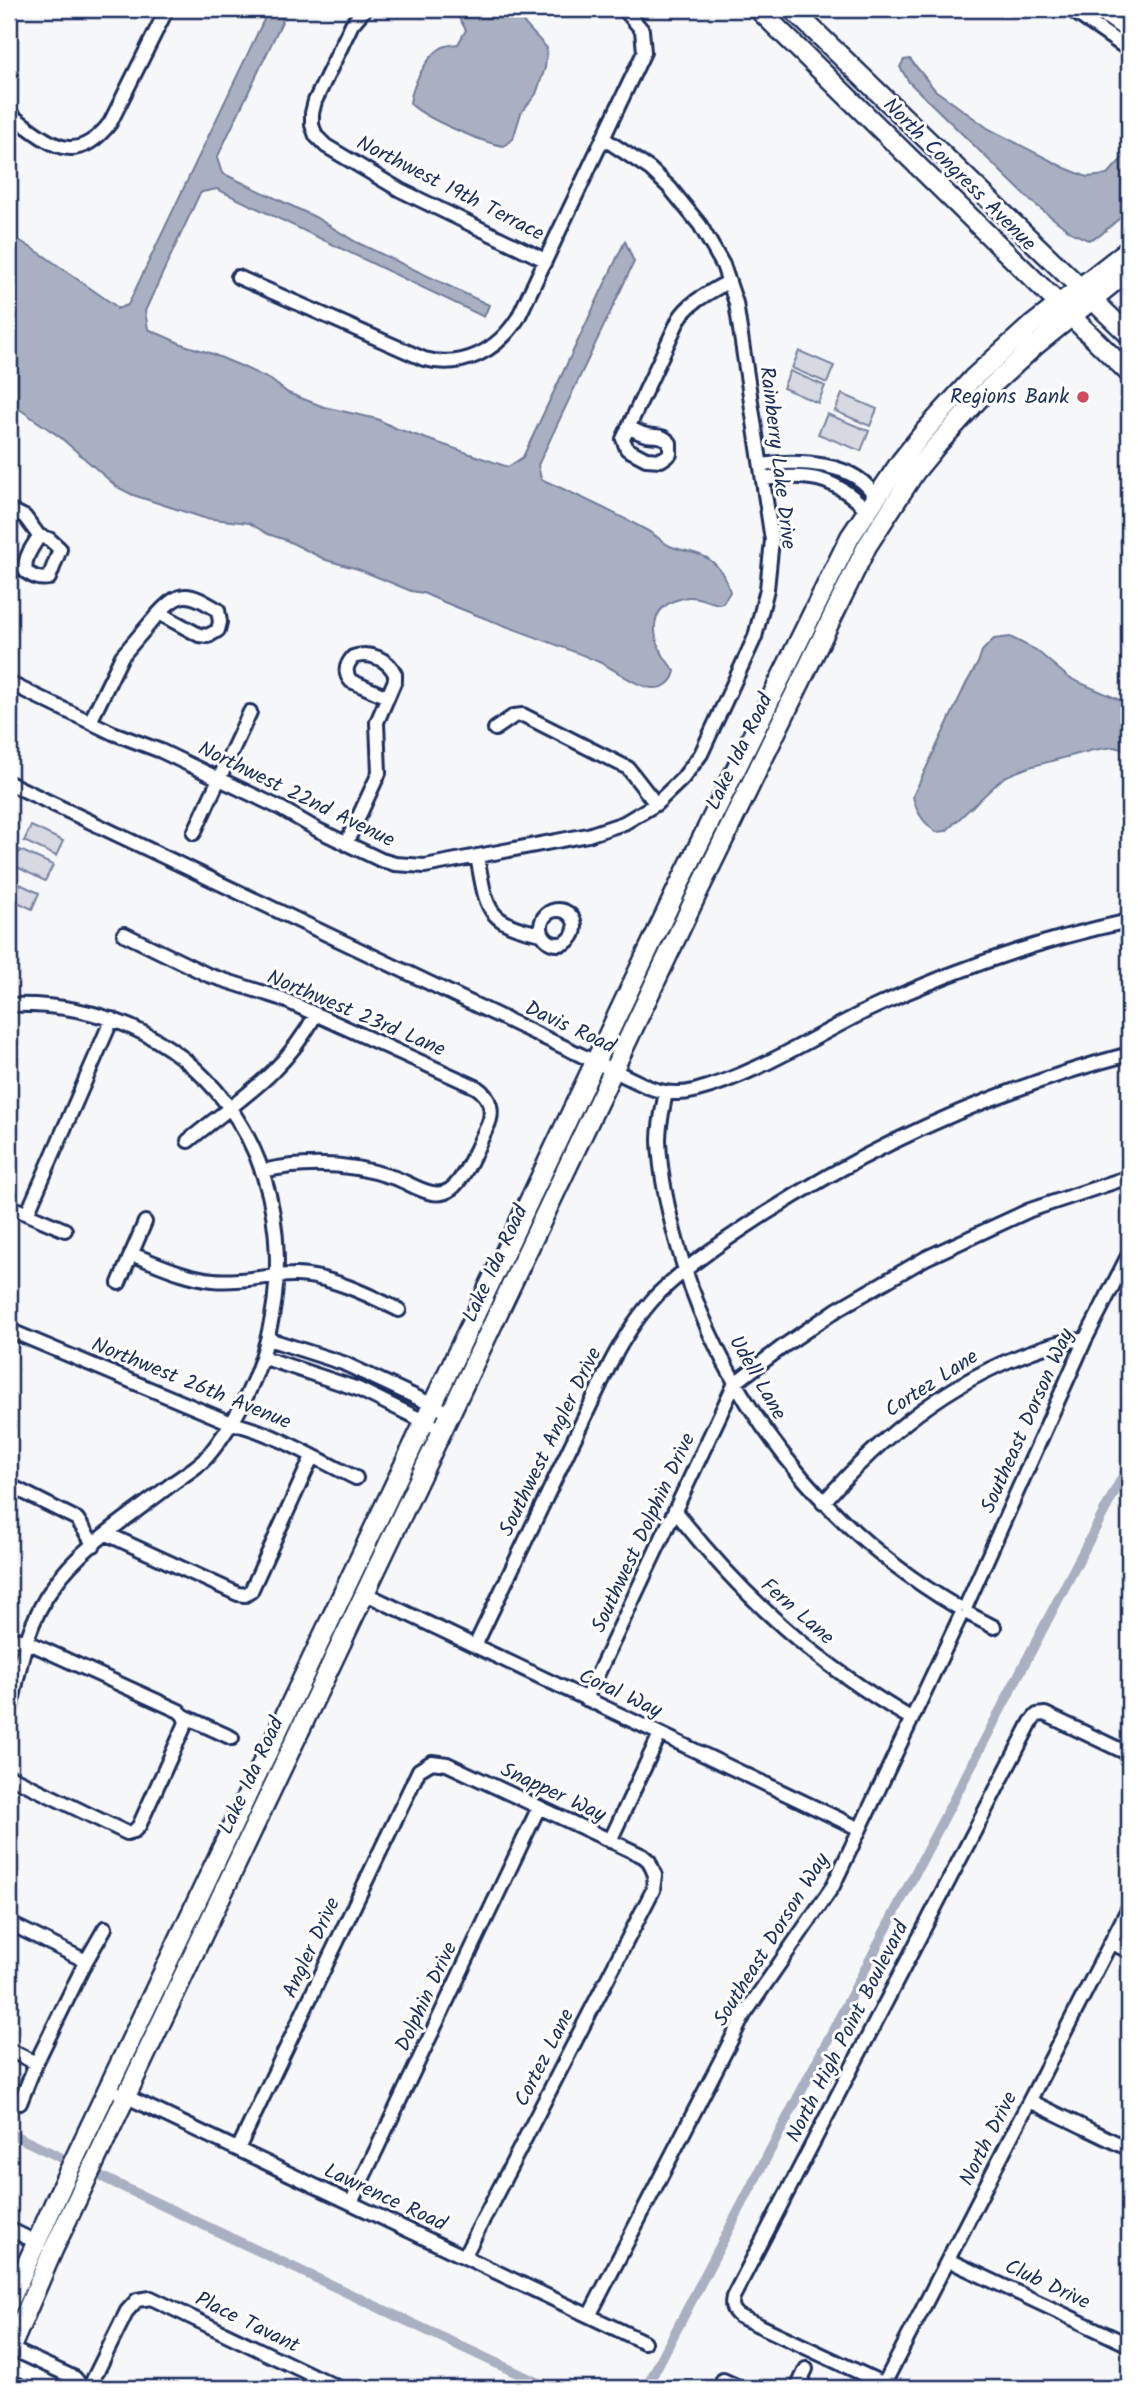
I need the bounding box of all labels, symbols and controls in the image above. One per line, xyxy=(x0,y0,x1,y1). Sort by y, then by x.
street label: North Congress Avenue xyxy=(874,90,1044,260)
street label: Northwest 19th Terrace xyxy=(350,127,550,251)
street label: Rainberry Lake Drive xyxy=(749,365,805,552)
place label: Regions Bank xyxy=(950,381,1069,414)
marker: Regions Bank xyxy=(1075,389,1091,405)
street label: Lake Ida Road xyxy=(697,687,783,816)
street label: Northwest 22nd Avenue xyxy=(192,733,401,857)
street label: Northwest 23rd Lane xyxy=(262,961,451,1067)
street label: Davis Road xyxy=(519,993,621,1064)
street label: Lake Ida Road xyxy=(454,1199,538,1328)
street label: Southeast Dorson Way xyxy=(972,1323,1084,1519)
street label: Northwest 26th Avenue xyxy=(86,1329,296,1439)
street label: Udell Lane xyxy=(719,1329,795,1427)
street label: Southwest Angler Drive xyxy=(491,1341,611,1542)
street label: Cortez Lane xyxy=(878,1341,986,1427)
street label: Southwest Dolphin Drive xyxy=(583,1427,705,1638)
street label: Fern Lane xyxy=(753,1570,842,1654)
street label: Coral Way xyxy=(573,1660,667,1728)
street label: Lake Ida Road xyxy=(210,1711,294,1840)
street label: Snapper Way xyxy=(495,1754,611,1832)
street label: Southeast Dorson Way xyxy=(705,1847,839,2033)
street label: Angler Drive xyxy=(274,1892,350,2004)
street label: North High Point Boulevard xyxy=(778,1915,918,2148)
street label: Dolphin Drive xyxy=(387,1936,467,2057)
street label: Cortez Lane xyxy=(506,2003,584,2113)
street label: North Drive xyxy=(951,2085,1027,2192)
street label: Lawrence Road xyxy=(318,2155,452,2241)
street label: Club Drive xyxy=(999,2251,1096,2319)
street label: Place Tavant xyxy=(189,2283,306,2363)

